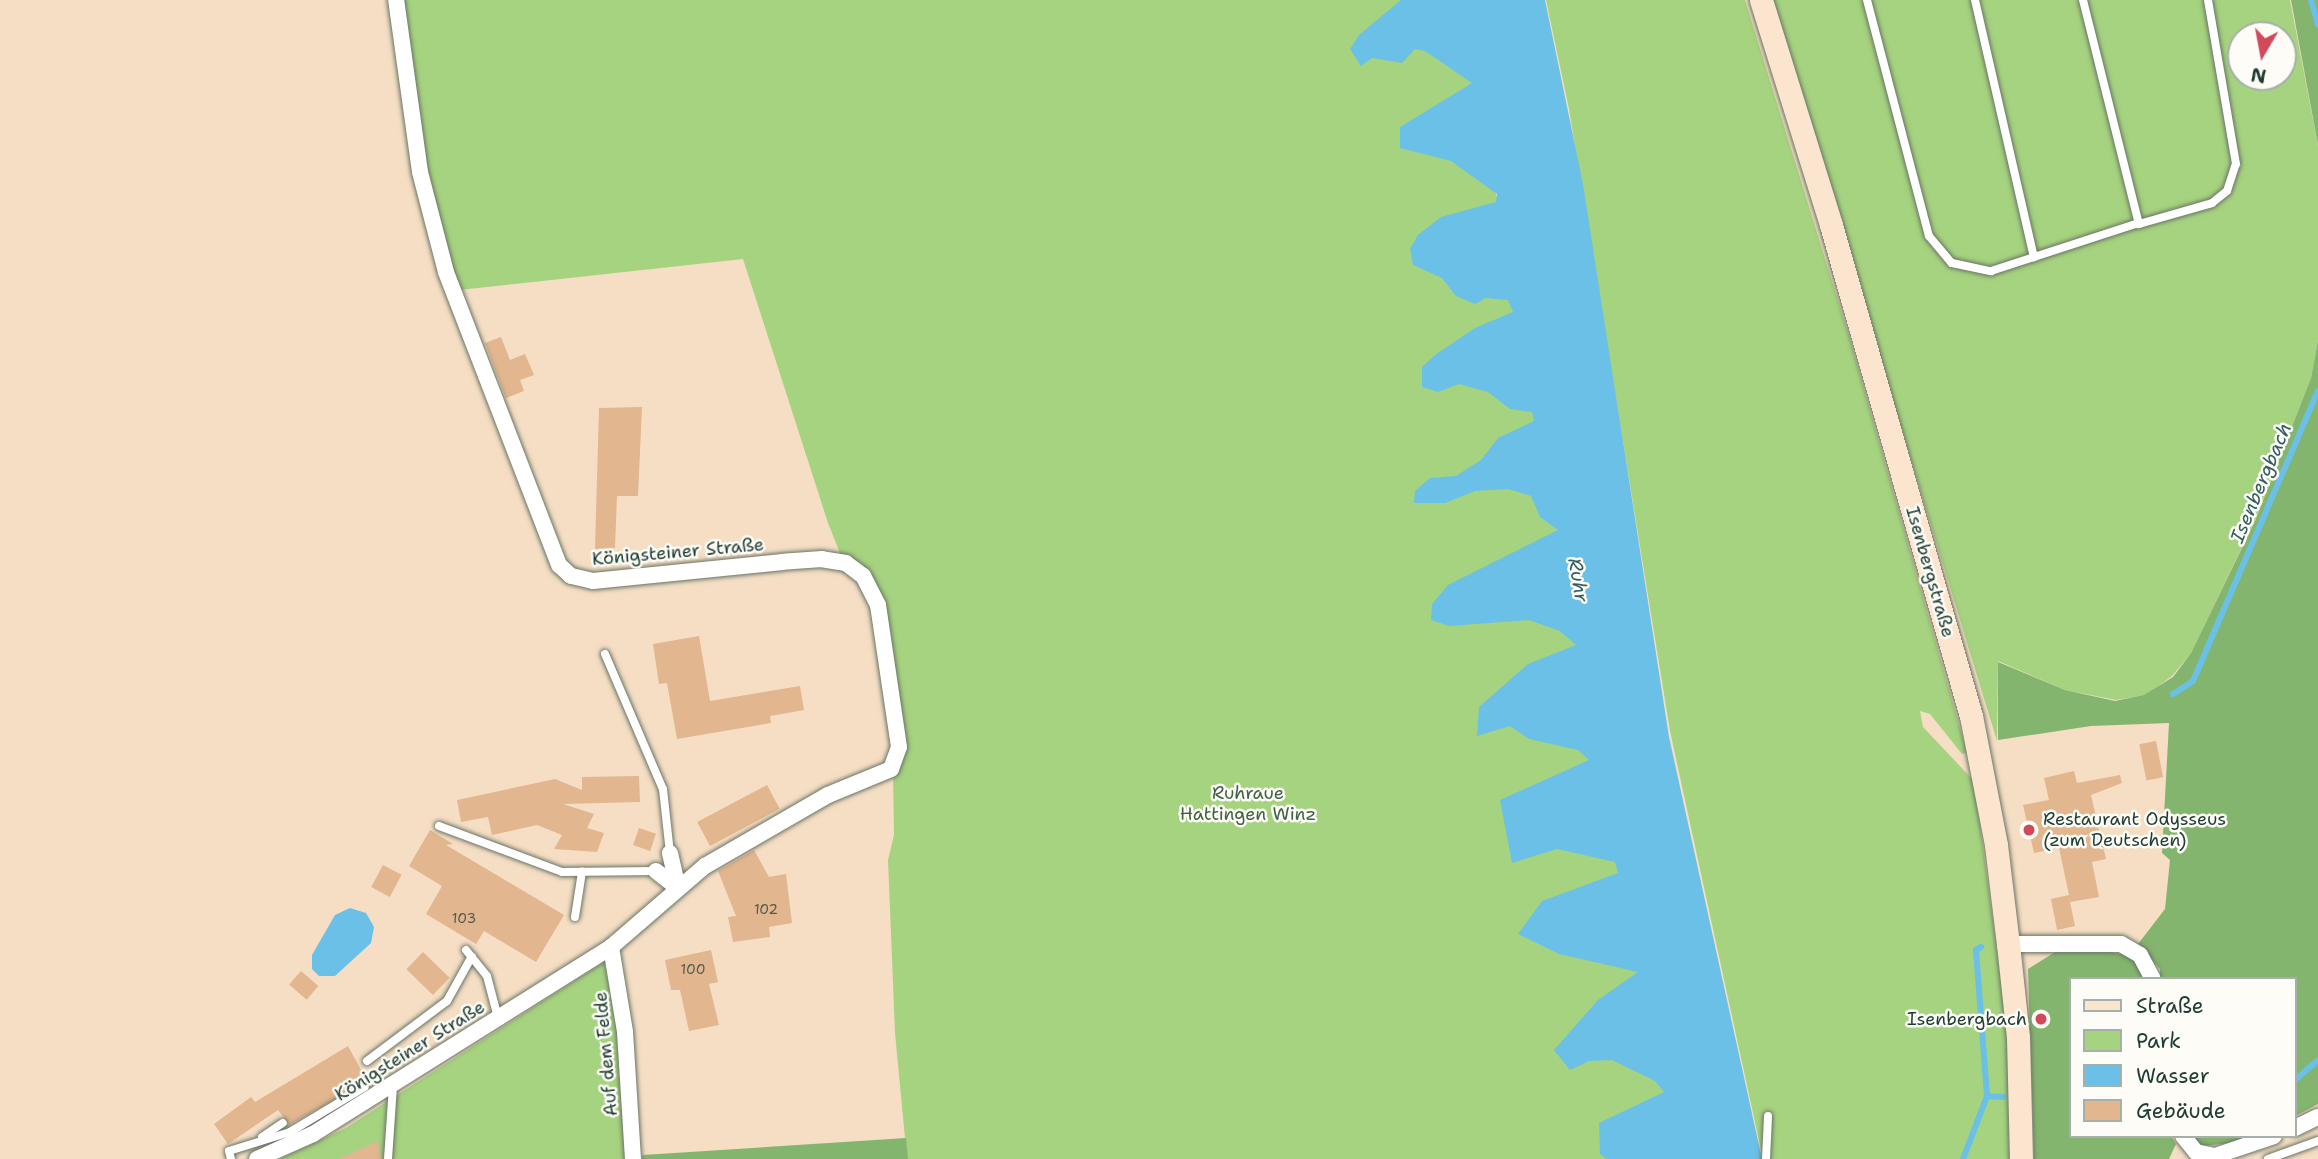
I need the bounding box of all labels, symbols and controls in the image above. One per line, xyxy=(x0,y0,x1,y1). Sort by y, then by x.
north arrow xyxy=(2227,21,2297,91)
text: N xyxy=(2249,62,2268,89)
water label: Isenbergbach xyxy=(2226,420,2296,546)
street label: Isenbergstraße xyxy=(1901,504,1959,640)
street label: Königsteiner Straße xyxy=(591,534,765,570)
water label: Ruhr xyxy=(1563,556,1593,604)
park label: Ruhraue Hattingen Winz xyxy=(1180,783,1316,826)
place label: Restaurant Odysseus (zum Deutschen) xyxy=(2043,809,2226,852)
marker: Restaurant Odysseus (zum Deutschen) xyxy=(2021,822,2037,838)
house number: 102 xyxy=(754,901,778,917)
house number: 103 xyxy=(452,910,476,926)
house number: 100 xyxy=(681,961,705,977)
legend xyxy=(2070,977,2297,1138)
street label: Auf dem Felde xyxy=(590,991,622,1117)
text: Straße xyxy=(2136,992,2204,1020)
street label: Königsteiner Straße xyxy=(331,996,489,1106)
place label: Isenbergbach xyxy=(1907,1008,2027,1030)
marker: Isenbergbach xyxy=(2033,1011,2049,1027)
text: Park xyxy=(2136,1027,2181,1055)
text: Wasser xyxy=(2136,1062,2210,1090)
text: Gebäude xyxy=(2136,1097,2226,1125)

